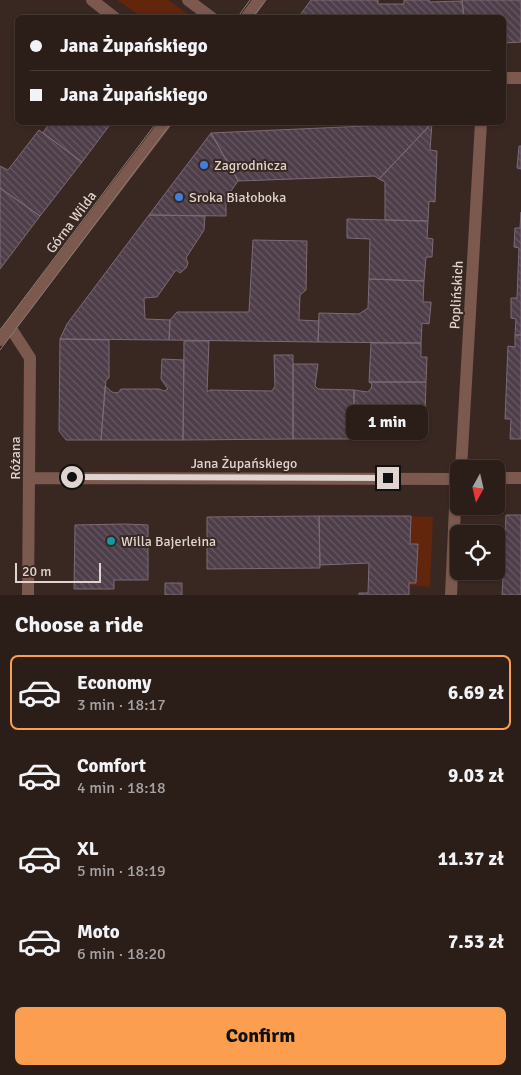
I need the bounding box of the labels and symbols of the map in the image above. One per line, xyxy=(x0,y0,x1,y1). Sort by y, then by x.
place label: Zagrodnicza xyxy=(214,157,287,174)
marker: Zagrodnicza xyxy=(198,159,210,171)
street label: Górna Wilda xyxy=(42,188,100,257)
place label: Sroka Białoboka xyxy=(189,189,286,206)
marker: Sroka Białoboka xyxy=(173,191,185,203)
street label: Poplińskich xyxy=(446,260,467,330)
callout: 1 min xyxy=(347,406,429,440)
street label: Różana xyxy=(7,436,24,480)
street label: Jana Żupańskiego xyxy=(191,455,297,472)
north arrow xyxy=(450,460,505,515)
route start xyxy=(61,466,83,488)
route end xyxy=(377,467,399,489)
place label: Willa Bajerleina xyxy=(121,533,216,550)
marker: Willa Bajerleina xyxy=(105,535,117,547)
scale bar xyxy=(15,560,101,583)

